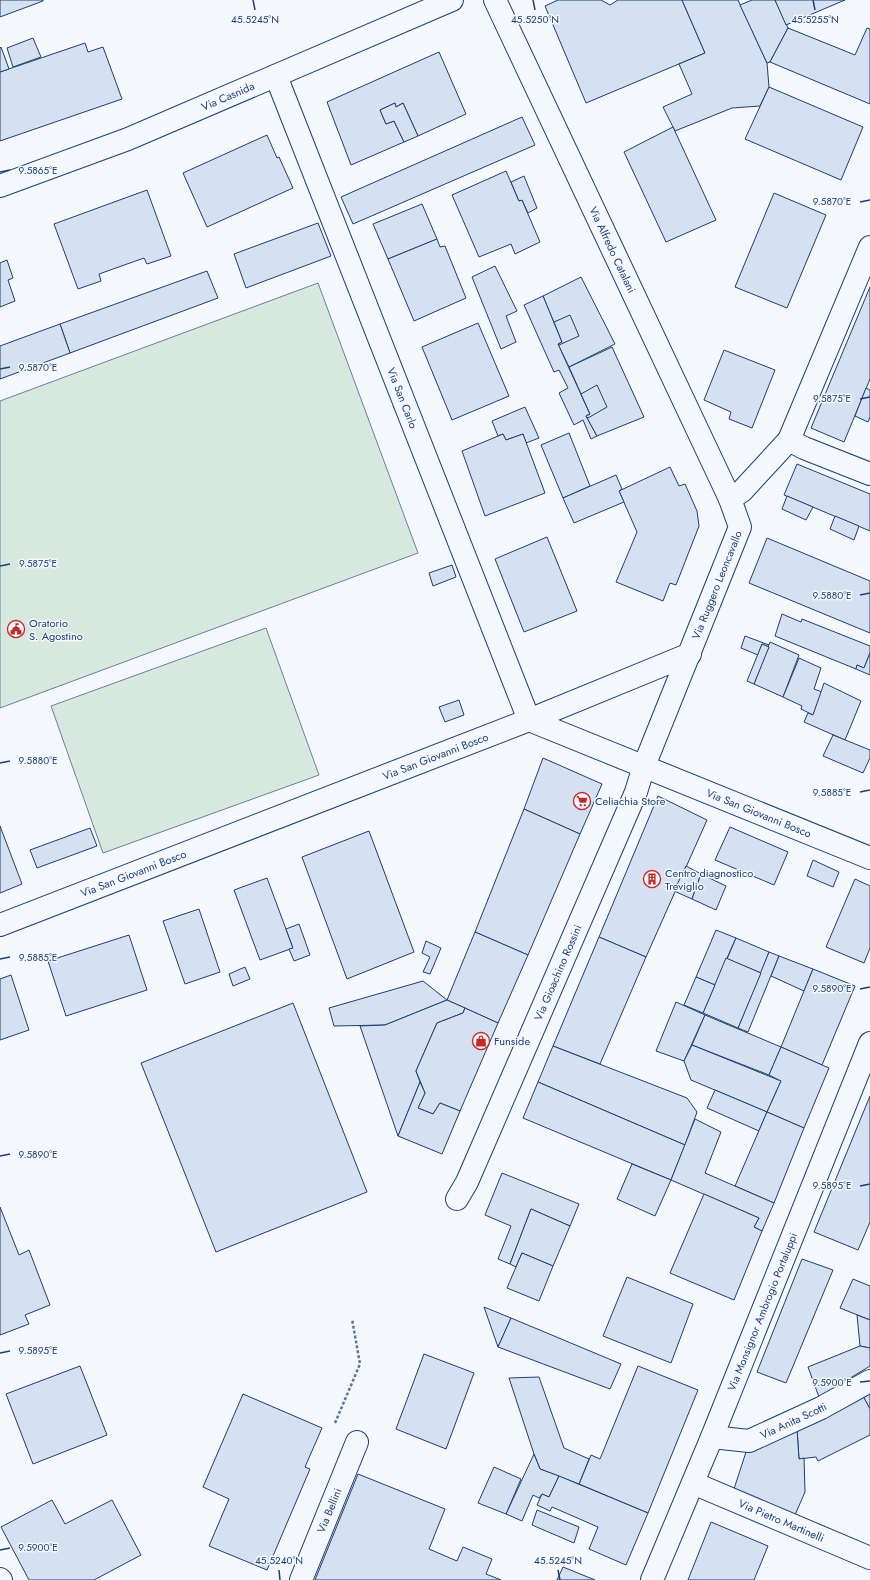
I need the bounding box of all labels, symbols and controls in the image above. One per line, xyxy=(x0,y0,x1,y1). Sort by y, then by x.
text: 45.5245°N xyxy=(231,12,279,27)
text: 45.5250°N xyxy=(511,12,559,27)
text: 45.5255°N xyxy=(791,12,839,27)
street label: Via Casnida xyxy=(199,78,257,115)
text: 9.5865°E xyxy=(19,163,57,178)
text: 9.5870°E xyxy=(813,194,851,209)
street label: Via Alfredo Catalani xyxy=(585,204,640,296)
text: 9.5870°E xyxy=(19,360,57,375)
street label: Via San Carlo xyxy=(383,365,422,431)
text: 9.5875°E xyxy=(813,391,851,406)
street label: Via Ruggero Leoncavallo xyxy=(688,528,746,642)
text: 9.5875°E xyxy=(19,556,57,571)
text: 9.5880°E xyxy=(813,588,851,603)
place label: Oratorio S. Agostino xyxy=(29,615,83,644)
public building icon: Oratorio S. Agostino xyxy=(6,619,26,639)
street label: Via San Giovanni Bosco xyxy=(380,729,491,784)
text: 9.5880°E xyxy=(19,753,57,768)
street label: Via San Giovanni Bosco xyxy=(704,785,814,841)
text: 9.5885°E xyxy=(813,785,851,800)
supermarket icon: Celiachia Store xyxy=(572,791,592,811)
place label: Celiachia Store xyxy=(595,793,666,809)
street label: Via San Giovanni Bosco xyxy=(78,846,189,901)
place label: Centro diagnostico Treviglio xyxy=(665,865,753,894)
building icon: Centro diagnostico Treviglio xyxy=(642,869,662,889)
street label: Via Gioachino Rossini xyxy=(530,922,586,1023)
text: 9.5885°E xyxy=(19,950,57,965)
text: 9.5890°E xyxy=(812,981,852,996)
shop icon: Funside xyxy=(471,1031,491,1051)
place label: Funside xyxy=(494,1033,530,1049)
text: 9.5890°E xyxy=(18,1147,58,1162)
text: 9.5895°E xyxy=(813,1178,851,1193)
street label: Via Monsignor Ambrogio Portaluppi xyxy=(723,1230,801,1393)
text: 9.5895°E xyxy=(19,1343,57,1358)
text: 9.5900°E xyxy=(812,1375,852,1390)
street label: Via Anita Scotti xyxy=(758,1398,830,1443)
street label: Via Bellini xyxy=(313,1486,346,1535)
street label: Via Pietro Martinelli xyxy=(736,1495,827,1546)
text: 9.5900°E xyxy=(18,1540,58,1555)
text: 45.5240°N xyxy=(255,1553,303,1568)
text: 45.5245°N xyxy=(534,1553,582,1568)

